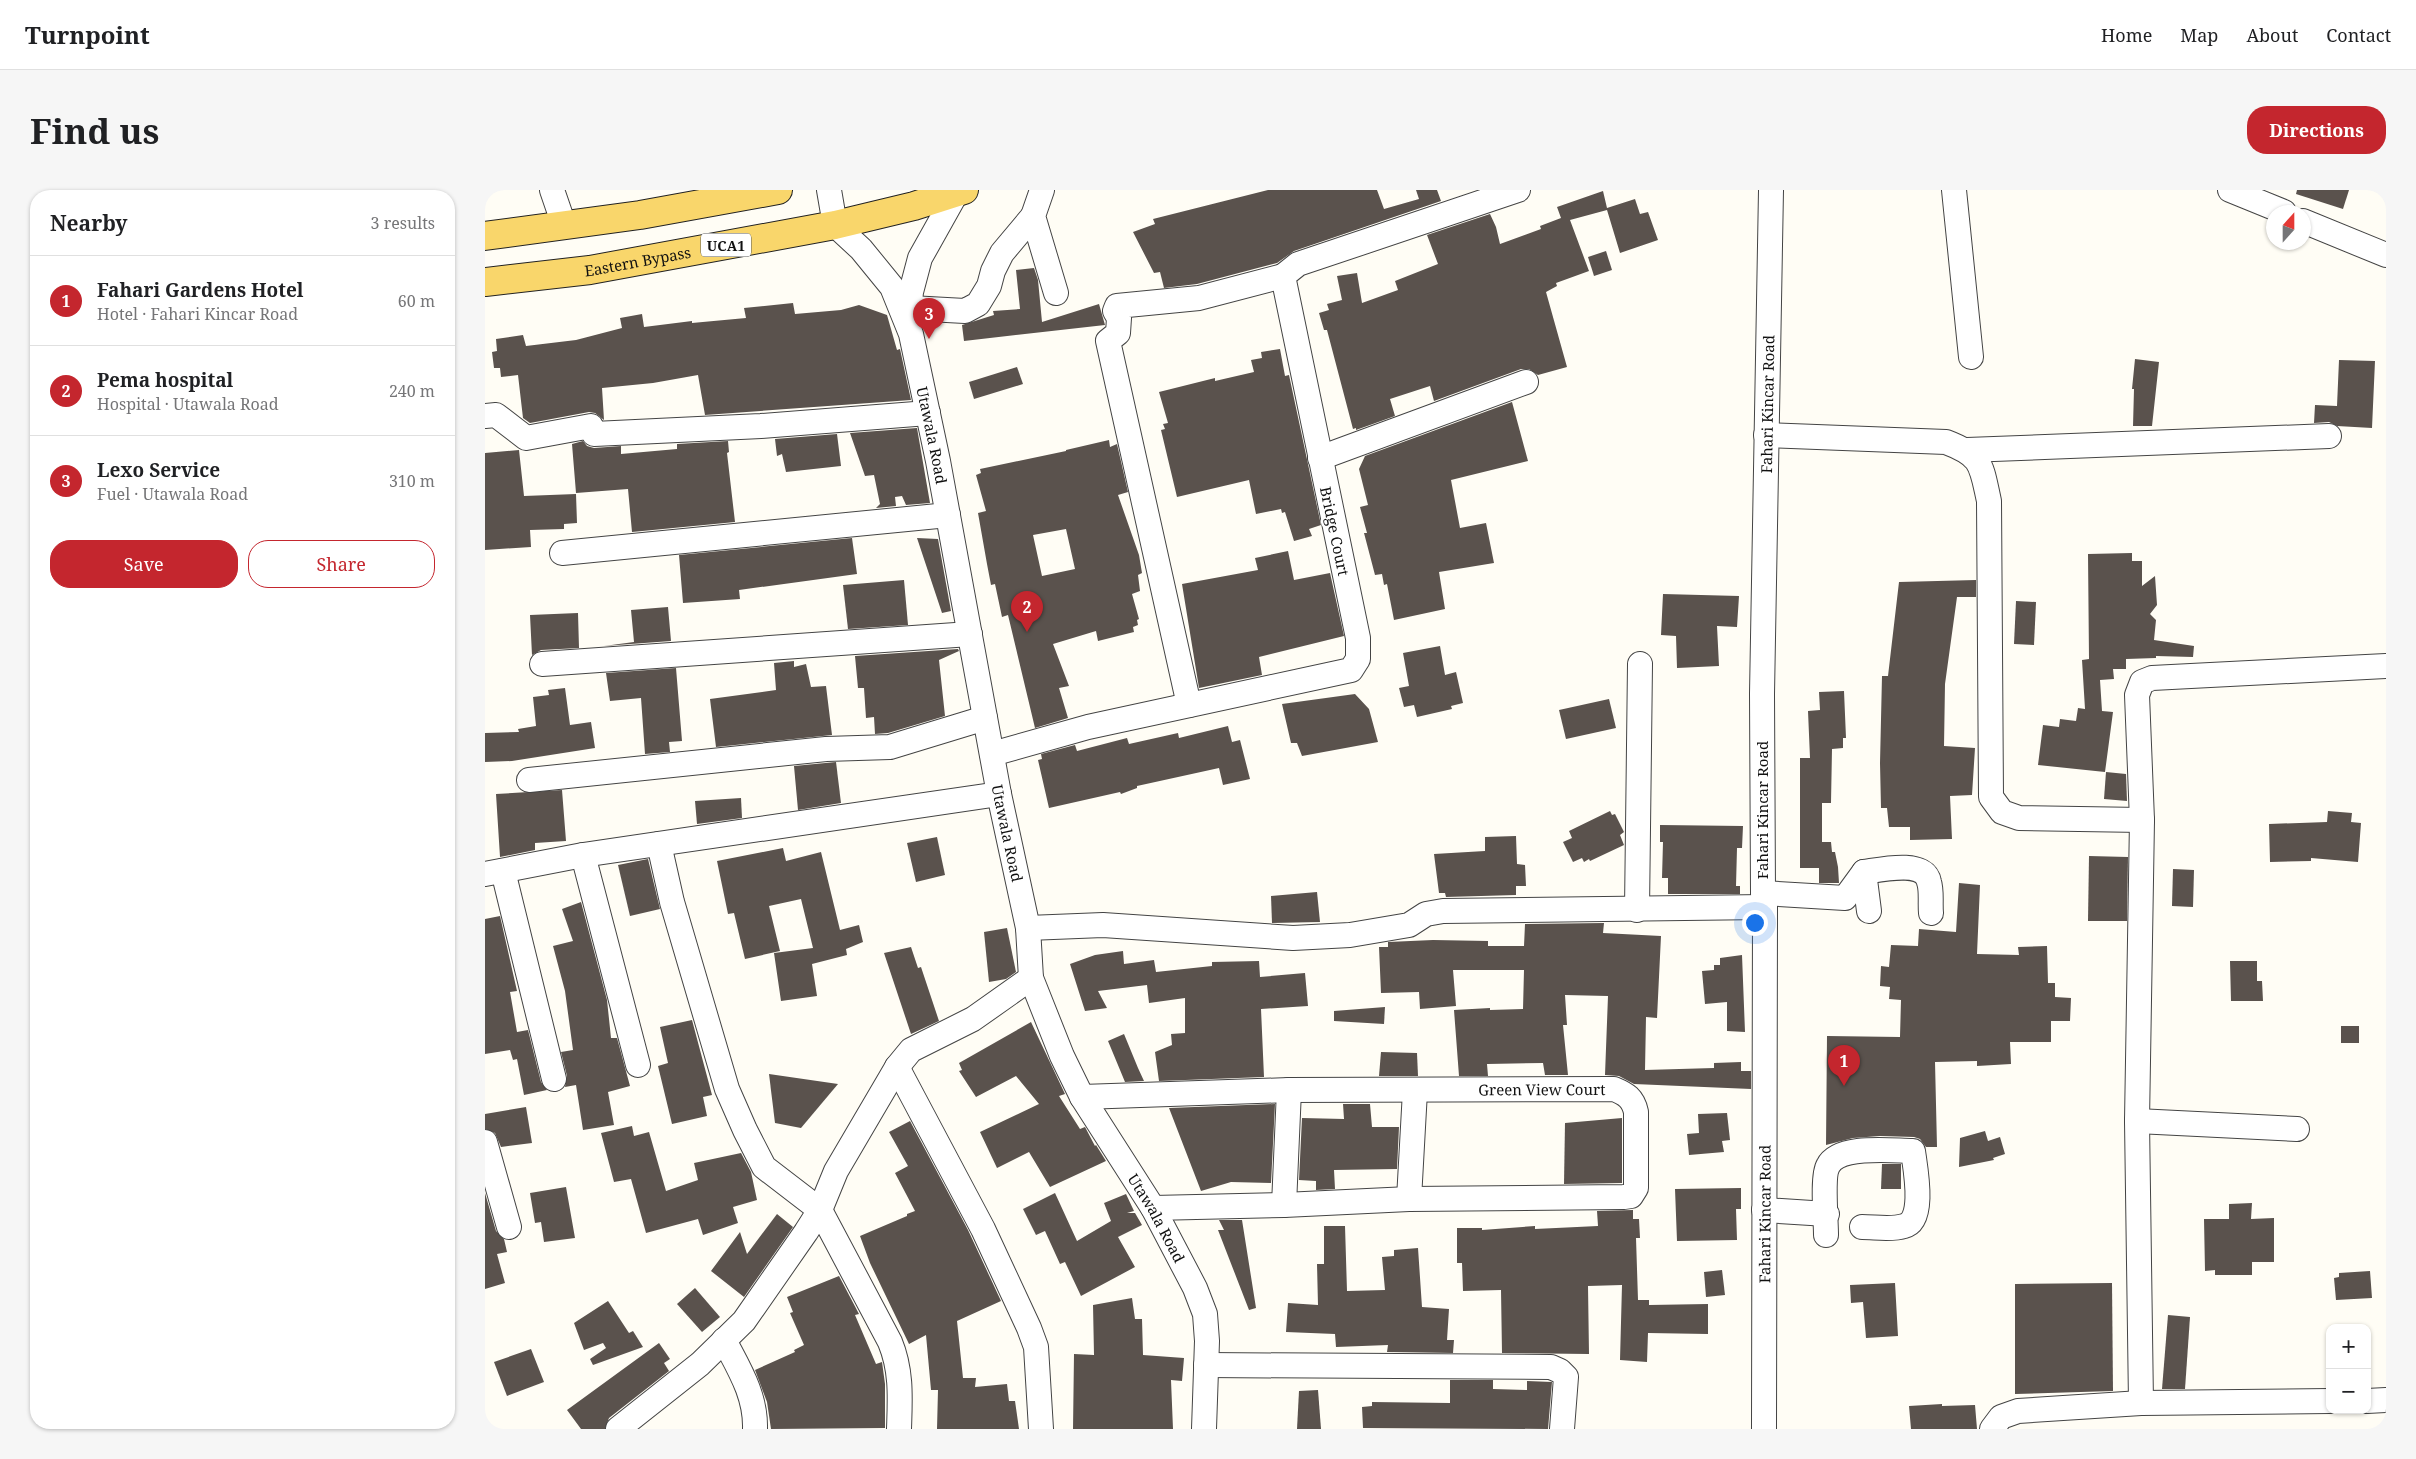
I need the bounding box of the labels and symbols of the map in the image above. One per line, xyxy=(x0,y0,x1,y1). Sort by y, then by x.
north arrow xyxy=(2266,205,2311,250)
road number: UCA1 xyxy=(701,234,751,256)
street label: Eastern Bypass xyxy=(583,242,693,281)
pin: 3 xyxy=(913,298,945,339)
street label: Fahari Kincar Road xyxy=(1756,335,1778,474)
street label: Utawala Road xyxy=(912,385,952,485)
street label: Bridge Court xyxy=(1316,485,1354,577)
pin: 2 xyxy=(1011,591,1043,632)
street label: Fahari Kincar Road xyxy=(1752,741,1772,879)
street label: Utawala Road xyxy=(987,783,1028,884)
your location xyxy=(1742,910,1768,936)
pin: 1 xyxy=(1828,1045,1860,1086)
street label: Green View Court xyxy=(1478,1079,1605,1099)
street label: Fahari Kincar Road xyxy=(1754,1145,1775,1283)
street label: Utawala Road xyxy=(1124,1170,1190,1266)

